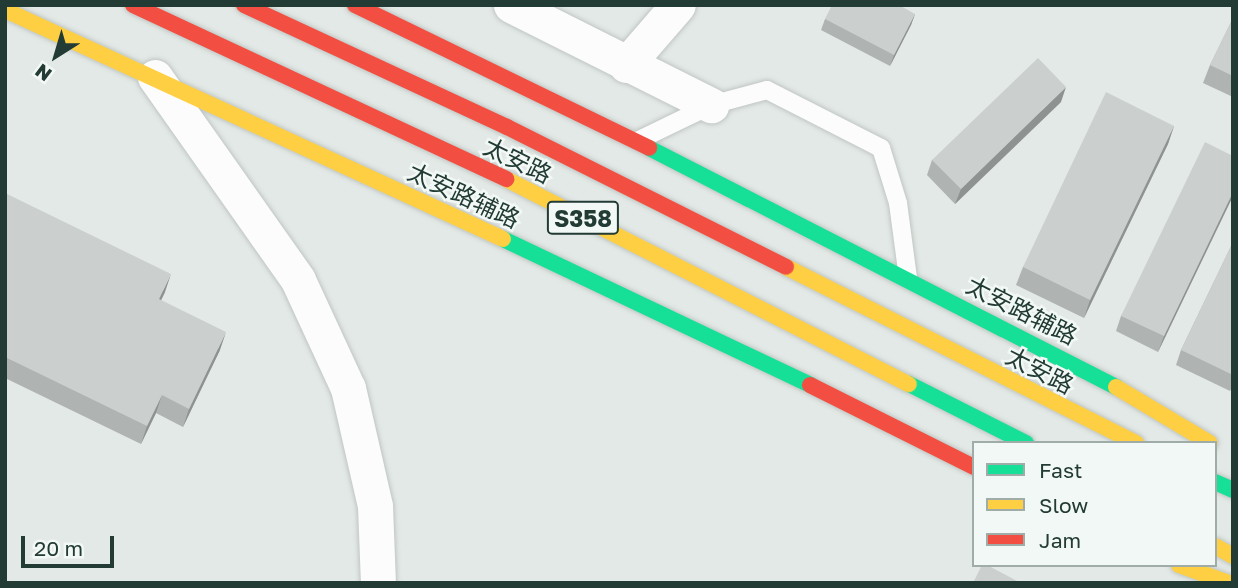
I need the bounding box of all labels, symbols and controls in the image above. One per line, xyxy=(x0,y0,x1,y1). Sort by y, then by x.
north arrow xyxy=(21,21,91,91)
text: N xyxy=(30,60,56,87)
street label: 太安路 xyxy=(479,131,557,189)
street label: 太安路辅路 xyxy=(404,157,524,233)
road number: S358 xyxy=(546,198,620,238)
street label: 太安路辅路 xyxy=(962,270,1082,350)
street label: 太安路 xyxy=(1001,341,1079,399)
legend xyxy=(972,441,1217,567)
text: Fast xyxy=(1039,457,1082,483)
text: Slow xyxy=(1039,492,1088,518)
scale bar xyxy=(24,522,117,566)
text: Jam xyxy=(1039,527,1081,553)
text: 20 m xyxy=(34,535,83,561)

